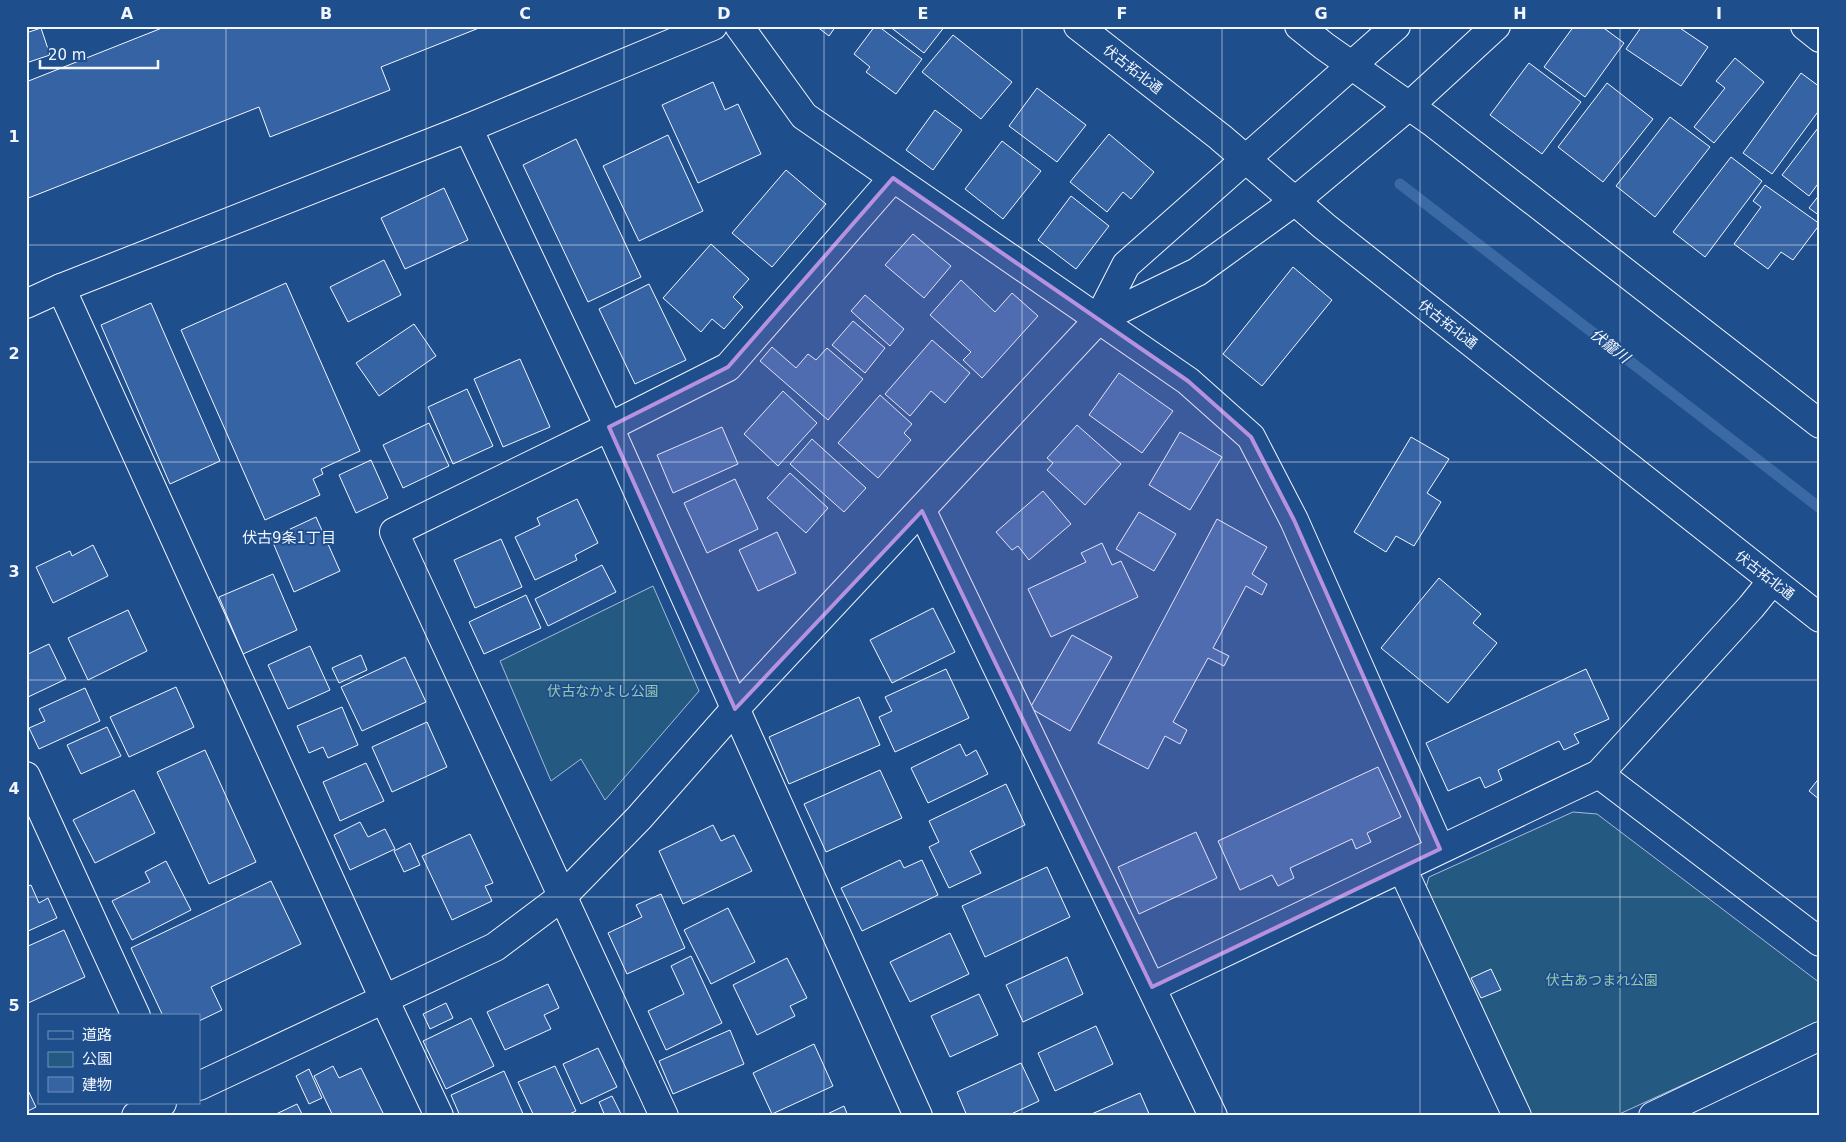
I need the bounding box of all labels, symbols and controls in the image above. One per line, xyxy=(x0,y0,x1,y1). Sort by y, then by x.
text: A xyxy=(121,4,134,23)
text: B xyxy=(320,4,332,23)
text: C xyxy=(519,4,531,23)
text: D xyxy=(717,4,731,23)
text: E xyxy=(918,4,928,23)
text: F xyxy=(1117,4,1127,23)
text: G xyxy=(1314,4,1328,23)
text: H xyxy=(1513,4,1527,23)
text: I xyxy=(1716,4,1722,23)
scale bar xyxy=(40,38,158,70)
street label: 伏古拓北通 xyxy=(1100,41,1166,97)
text: 20 m xyxy=(48,46,86,64)
text: 1 xyxy=(8,127,20,146)
street label: 伏古拓北通 xyxy=(1415,296,1481,352)
water label: 伏籠川 xyxy=(1587,325,1635,368)
text: 2 xyxy=(8,344,20,363)
district label: 伏古9条1丁目 xyxy=(242,529,336,547)
street label: 伏古拓北通 xyxy=(1732,547,1798,603)
text: 3 xyxy=(8,562,20,581)
park label: 伏古なかよし公園 xyxy=(547,683,659,699)
text: 4 xyxy=(8,779,20,798)
park label: 伏古あつまれ公園 xyxy=(1546,972,1658,988)
text: 5 xyxy=(8,996,20,1015)
legend xyxy=(38,1014,200,1104)
text: 道路 xyxy=(82,1026,112,1044)
text: 公園 xyxy=(82,1050,112,1068)
text: 建物 xyxy=(82,1076,112,1094)

